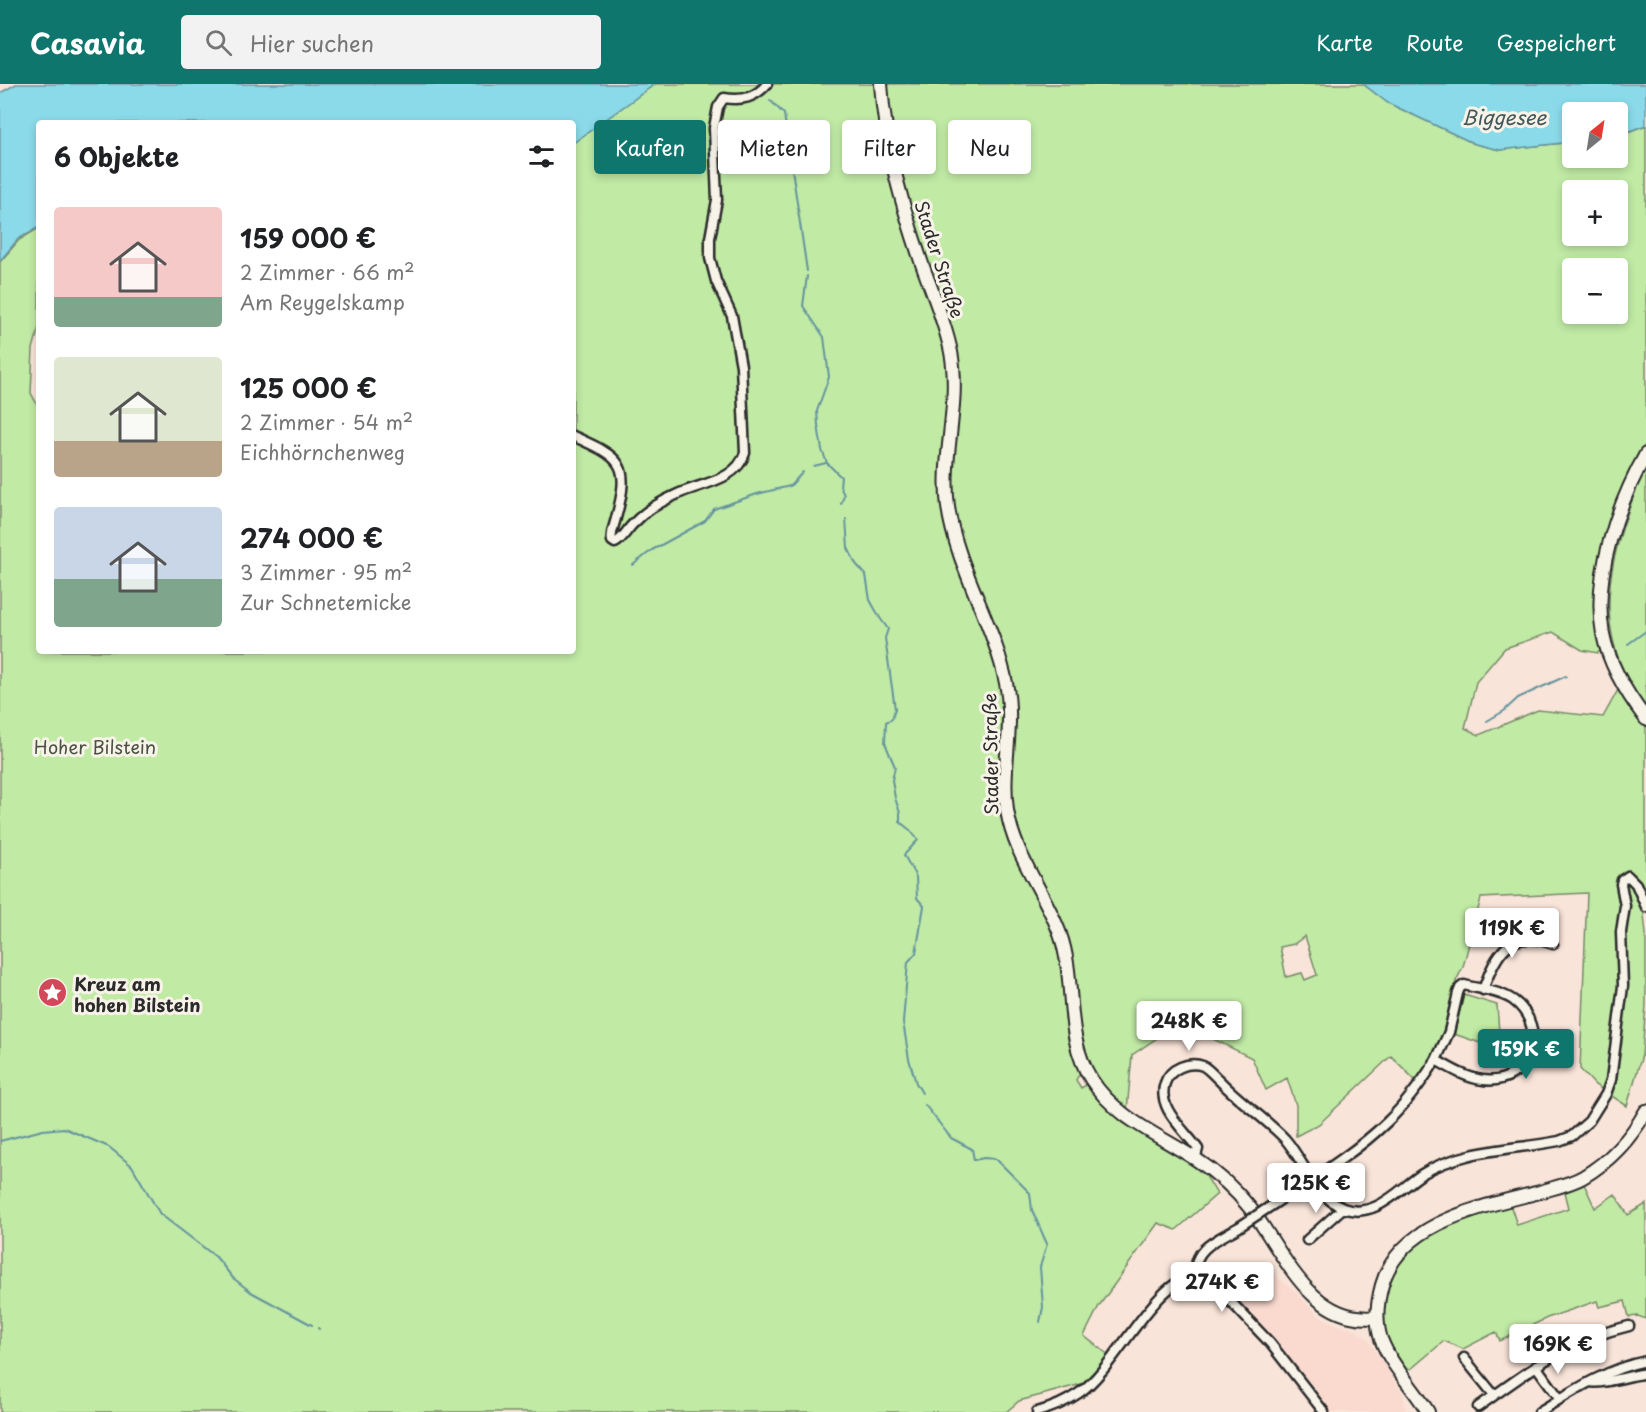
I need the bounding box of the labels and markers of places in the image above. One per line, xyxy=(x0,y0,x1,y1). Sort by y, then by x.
pin: 119K € xyxy=(1463,908,1561,959)
place label: Kreuz am hohen Bilstein xyxy=(74,970,200,1018)
place icon: Kreuz am hohen Bilstein xyxy=(37,977,69,1009)
pin: 248K € xyxy=(1140,1001,1238,1052)
pin: 159K € xyxy=(1477,1029,1575,1080)
pin: 125K € xyxy=(1267,1163,1365,1214)
pin: 274K € xyxy=(1173,1262,1271,1313)
pin: 169K € xyxy=(1509,1324,1607,1375)

